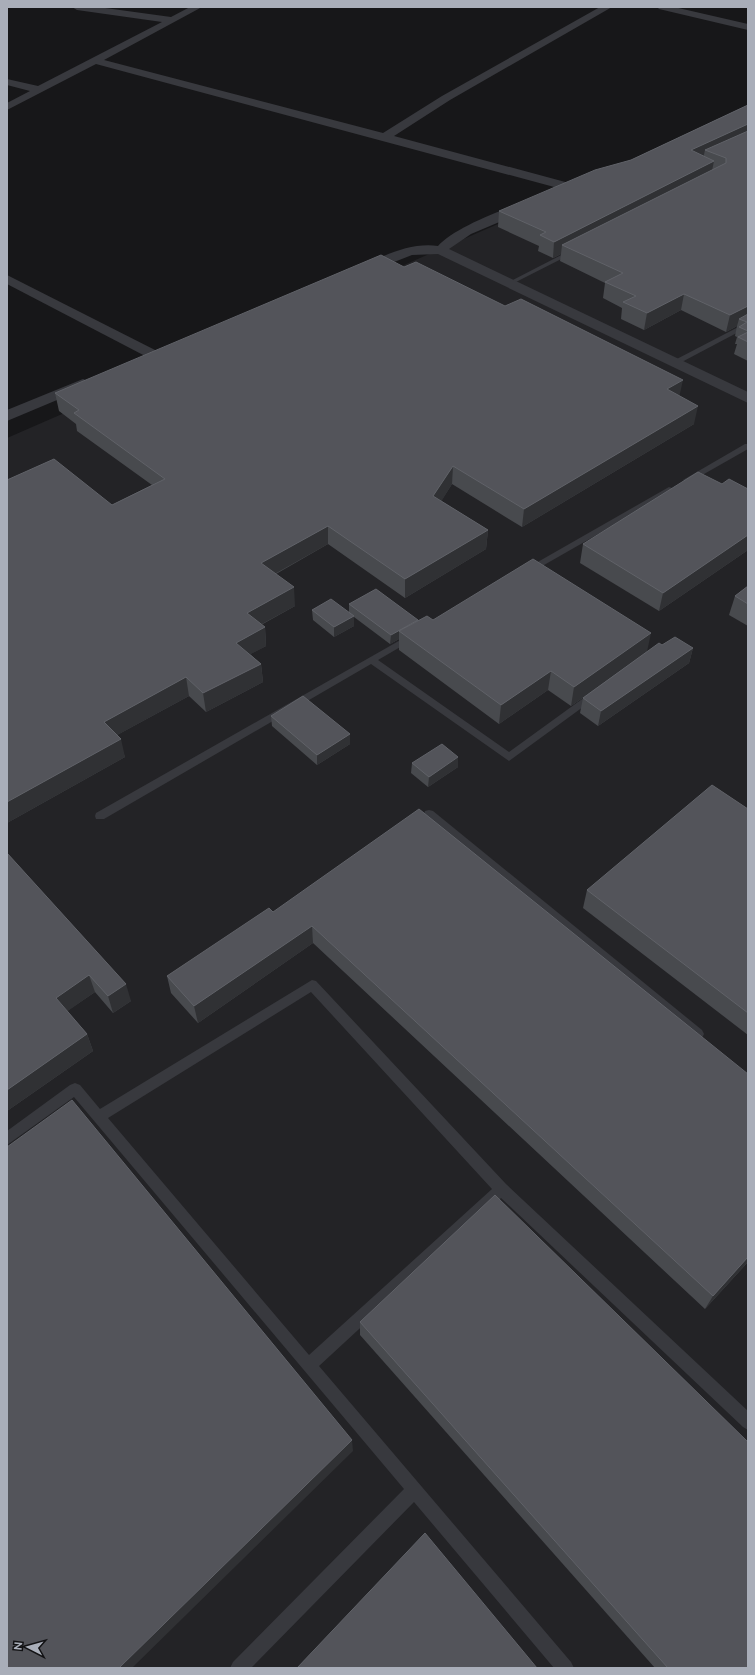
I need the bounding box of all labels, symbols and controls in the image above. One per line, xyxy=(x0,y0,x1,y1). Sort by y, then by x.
north arrow xyxy=(8,1627,48,1667)
text: N xyxy=(12,1641,25,1651)

